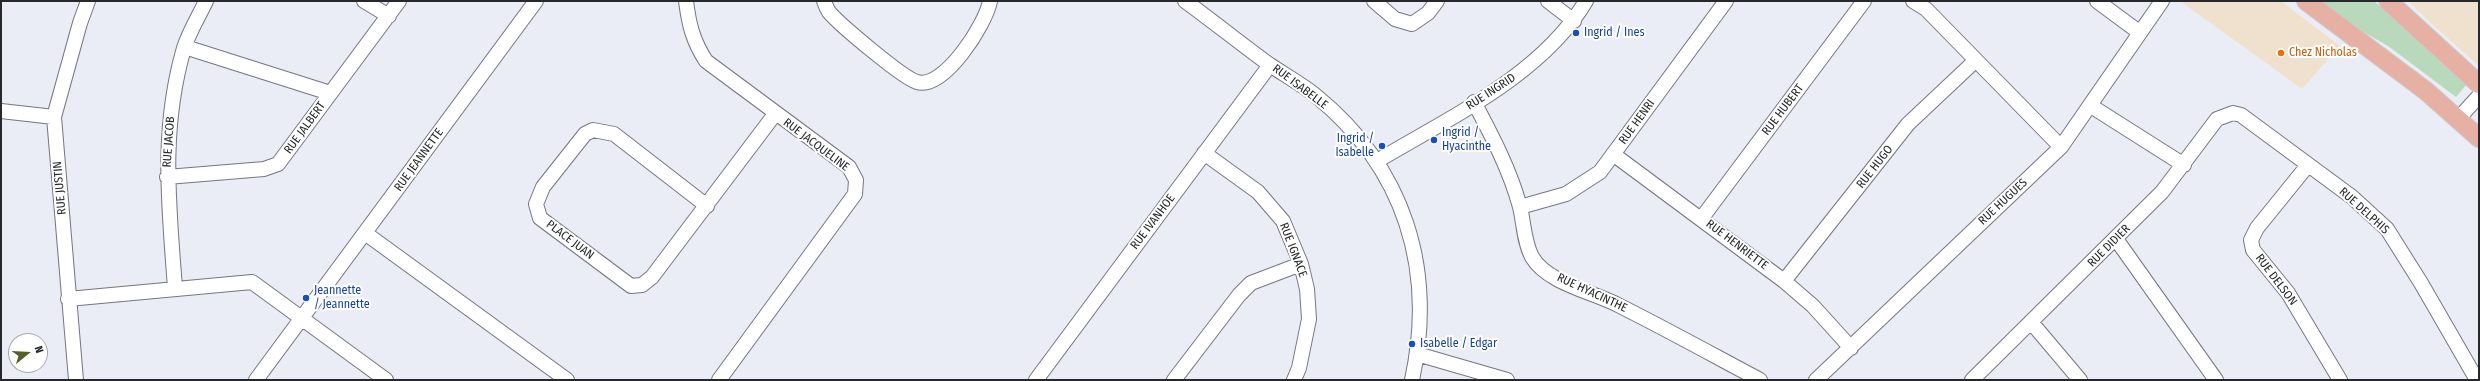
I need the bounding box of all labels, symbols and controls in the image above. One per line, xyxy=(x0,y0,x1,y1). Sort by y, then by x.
place label: Ingrid / Ines xyxy=(1584,26,1645,40)
marker: Ingrid / Ines xyxy=(1571,28,1581,38)
place label: Chez Nicholas xyxy=(2289,46,2357,60)
marker: Chez Nicholas xyxy=(2276,48,2286,58)
street label: RUE ISABELLE xyxy=(1269,61,1331,113)
street label: RUE INGRID xyxy=(1464,71,1518,113)
street label: RUE HUBERT xyxy=(1759,82,1807,138)
street label: RUE HENRI xyxy=(1616,97,1658,147)
street label: RUE JALBERT xyxy=(281,99,329,157)
street label: RUE JACOB xyxy=(160,116,178,168)
street label: RUE JACQUELINE xyxy=(780,116,852,174)
street label: RUE JEANNETTE xyxy=(391,126,447,194)
place label: Ingrid / Hyacinthe xyxy=(1442,126,1491,154)
place label: Ingrid / Isabelle xyxy=(1335,132,1374,160)
marker: Ingrid / Hyacinthe xyxy=(1429,135,1439,145)
marker: Ingrid / Isabelle xyxy=(1377,141,1387,151)
street label: RUE HUGO xyxy=(1854,143,1896,191)
street label: RUE JUSTIN xyxy=(50,161,70,215)
street label: RUE HUGUES xyxy=(1976,176,2030,228)
street label: RUE DELPHIS xyxy=(2336,185,2392,237)
street label: RUE IVANHOE xyxy=(1128,192,1178,252)
street label: PLACE JUAN xyxy=(543,217,597,263)
street label: RUE HENRIETTE xyxy=(1703,217,1771,273)
street label: RUE IGNACE xyxy=(1276,221,1310,279)
street label: RUE DIDIER xyxy=(2085,222,2133,270)
street label: RUE DELSON xyxy=(2252,252,2300,308)
street label: RUE HYACINTHE xyxy=(1555,270,1629,316)
place label: Jeannette / Jeannette xyxy=(314,284,370,312)
marker: Jeannette / Jeannette xyxy=(301,293,311,303)
north arrow xyxy=(8,333,48,373)
place label: Isabelle / Edgar xyxy=(1420,337,1497,351)
marker: Isabelle / Edgar xyxy=(1407,339,1417,349)
text: N xyxy=(32,344,46,355)

